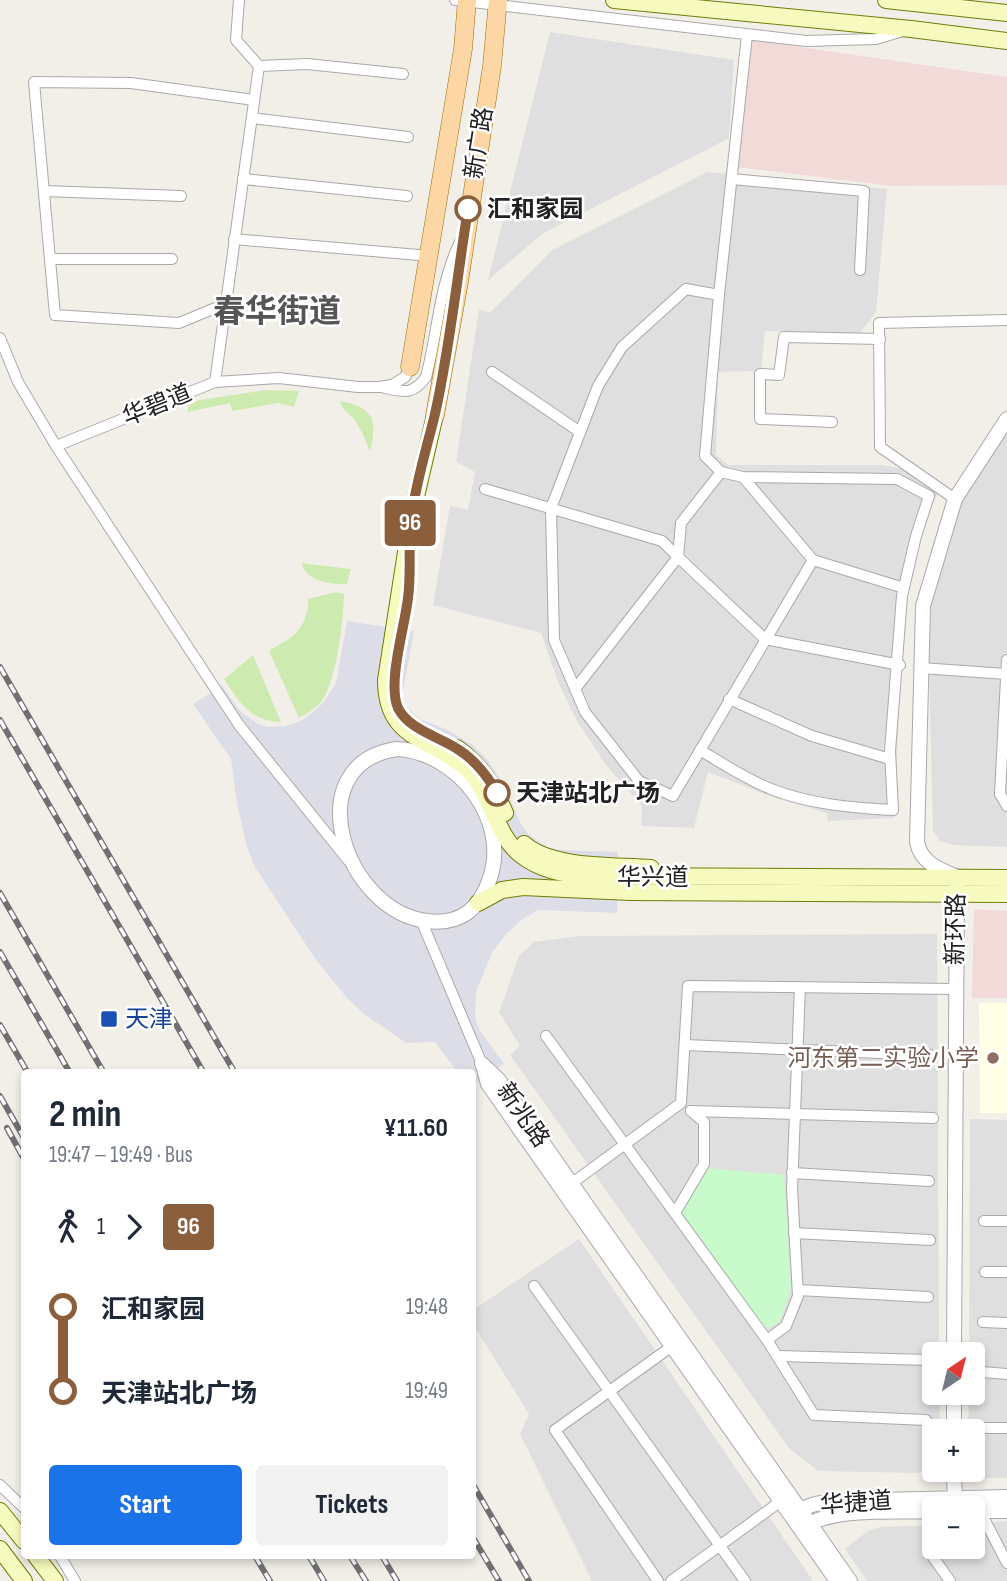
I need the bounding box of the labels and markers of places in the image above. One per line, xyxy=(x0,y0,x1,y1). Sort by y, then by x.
place label: 汇和家园 xyxy=(487,195,583,224)
marker: 汇和家园 xyxy=(455,196,481,222)
place label: 天津站北广场 xyxy=(516,779,660,808)
marker: 天津站北广场 xyxy=(484,780,510,806)
place label: 天津 xyxy=(125,1005,173,1034)
marker: 天津 xyxy=(99,1009,119,1029)
place label: 河东第二实验小学 xyxy=(787,1044,979,1073)
marker: 河东第二实验小学 xyxy=(985,1050,1001,1066)

